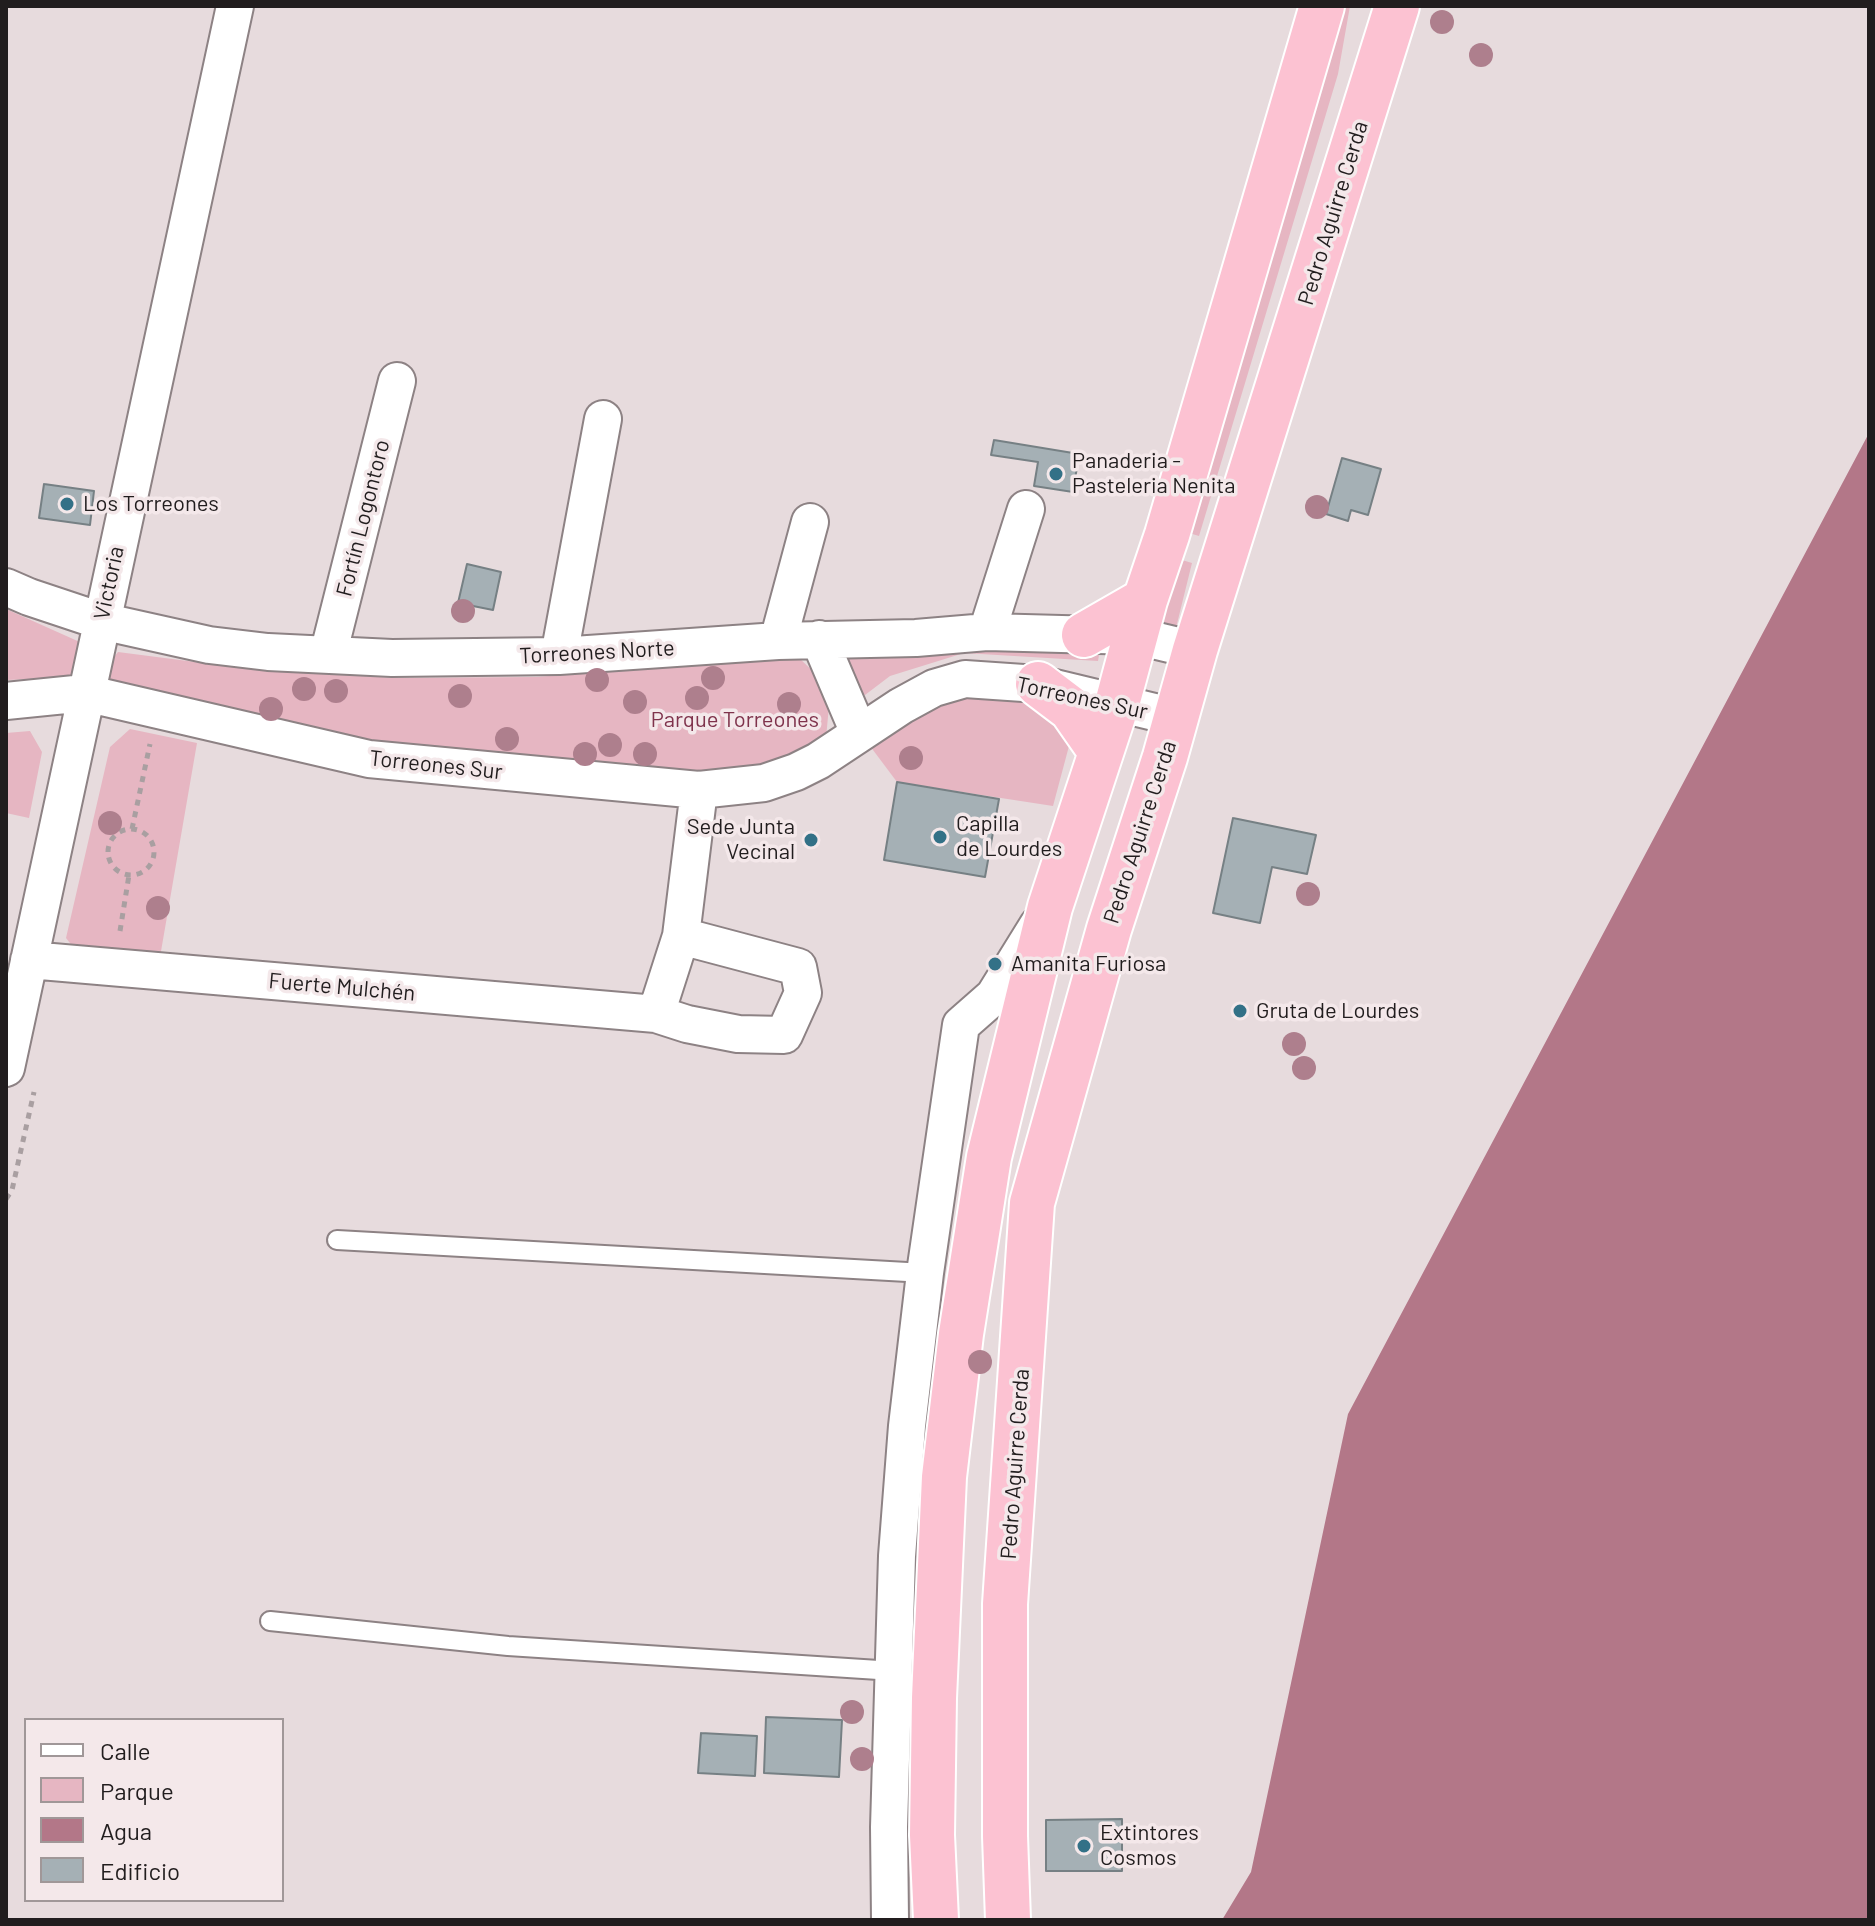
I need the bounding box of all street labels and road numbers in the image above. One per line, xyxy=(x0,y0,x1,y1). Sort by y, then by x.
street label: Pedro Aguirre Cerda xyxy=(1292,118,1374,308)
street label: Fortín Logontoro xyxy=(331,437,395,599)
street label: Victoria xyxy=(88,544,130,622)
street label: Torreones Norte xyxy=(519,635,675,669)
street label: Torreones Sur xyxy=(1014,671,1150,725)
street label: Pedro Aguirre Cerda xyxy=(1098,737,1182,927)
street label: Torreones Sur xyxy=(368,745,504,785)
street label: Fuerte Mulchén xyxy=(268,967,416,1007)
street label: Pedro Aguirre Cerda xyxy=(995,1368,1035,1560)

